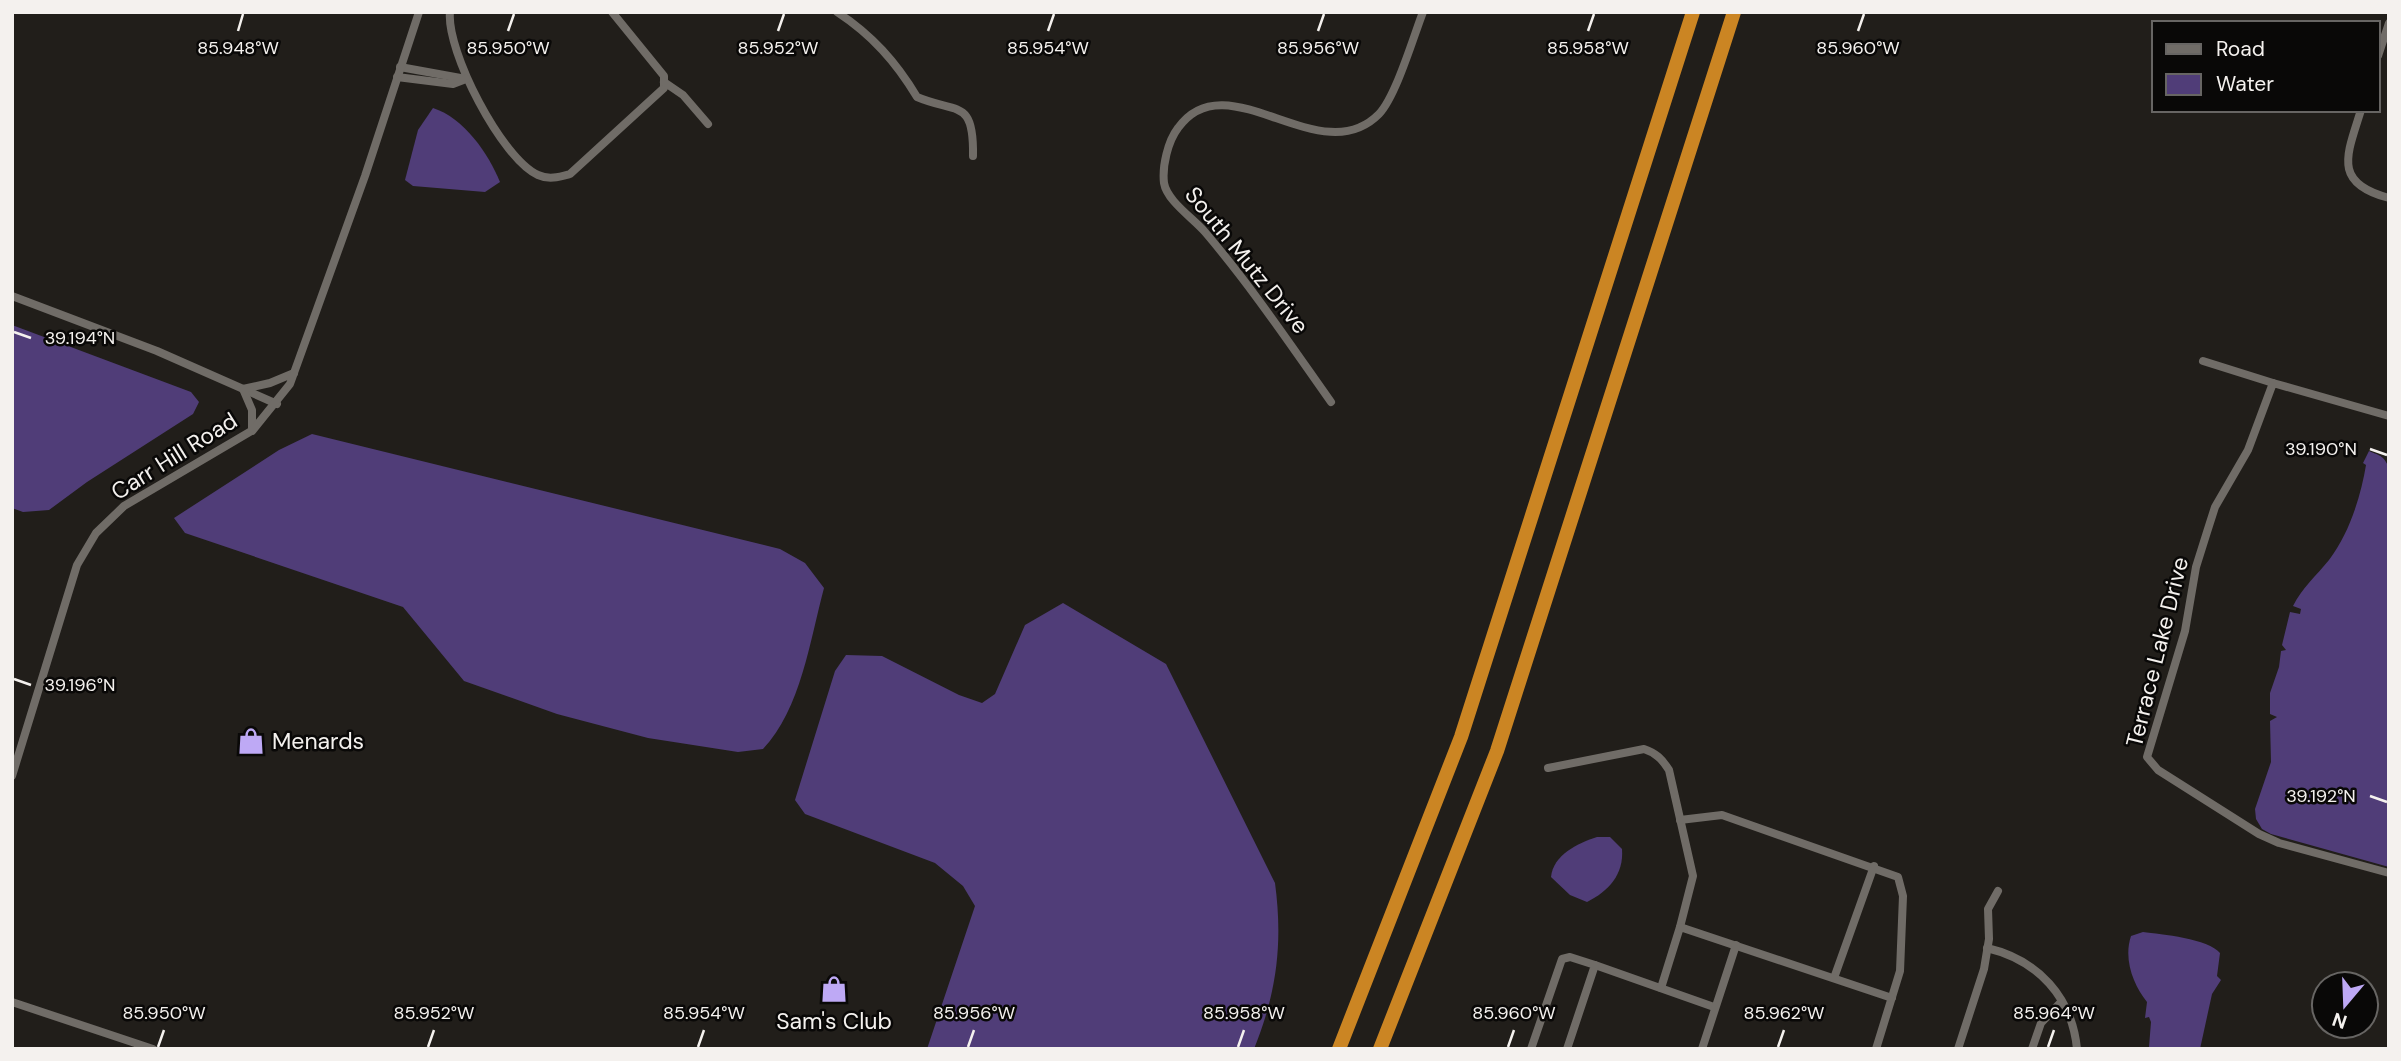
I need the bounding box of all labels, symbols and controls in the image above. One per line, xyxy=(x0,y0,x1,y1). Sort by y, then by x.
legend xyxy=(2152,21,2380,112)
text: Road xyxy=(2216,35,2265,63)
text: 85.948°W xyxy=(197,36,279,60)
text: 85.950°W xyxy=(466,36,550,60)
text: 85.952°W xyxy=(738,36,818,60)
text: 85.954°W xyxy=(1007,36,1089,60)
text: 85.956°W xyxy=(1277,36,1359,60)
text: 85.958°W xyxy=(1547,36,1629,60)
text: 85.960°W xyxy=(1816,36,1900,60)
text: Water xyxy=(2216,70,2274,98)
street label: South Mutz Drive xyxy=(1178,180,1316,340)
text: 39.194°N xyxy=(45,326,115,350)
street label: Carr Hill Road xyxy=(105,405,243,507)
text: 39.190°N xyxy=(2285,437,2357,461)
street label: Terrace Lake Drive xyxy=(2119,554,2195,750)
text: 39.196°N xyxy=(45,673,115,697)
shop icon: Menards xyxy=(236,726,266,756)
place label: Menards xyxy=(272,726,364,756)
text: 39.192°N xyxy=(2286,784,2356,808)
north arrow xyxy=(2310,970,2380,1040)
shop icon: Sam's Club xyxy=(819,974,849,1004)
text: 85.950°W xyxy=(122,1001,206,1025)
text: 85.952°W xyxy=(394,1001,474,1025)
text: 85.954°W xyxy=(663,1001,745,1025)
text: 85.956°W xyxy=(933,1001,1015,1025)
text: 85.958°W xyxy=(1203,1001,1285,1025)
text: 85.960°W xyxy=(1472,1001,1556,1025)
text: 85.962°W xyxy=(1743,1001,1825,1025)
text: 85.964°W xyxy=(2013,1001,2095,1025)
place label: Sam's Club xyxy=(776,1006,892,1036)
text: N xyxy=(2329,1007,2350,1035)

